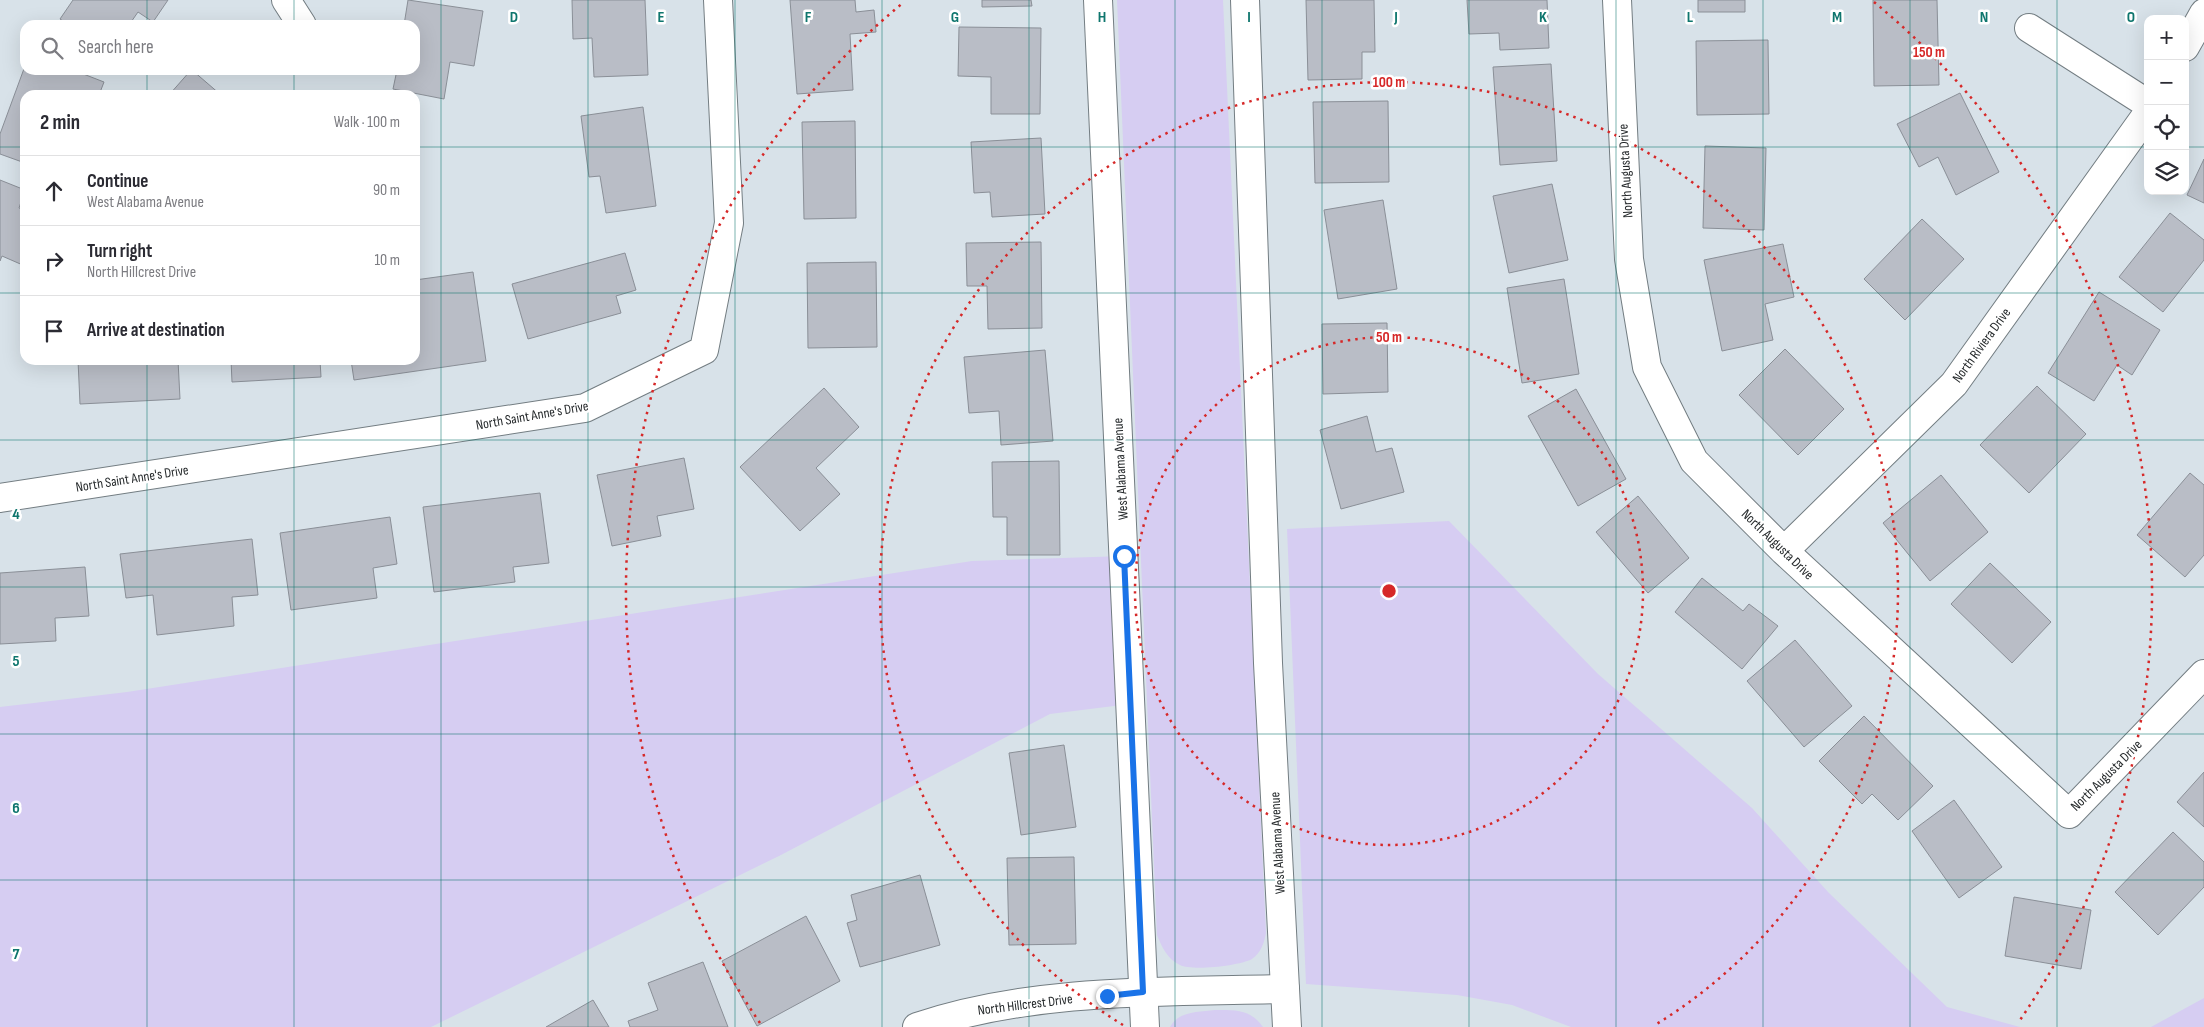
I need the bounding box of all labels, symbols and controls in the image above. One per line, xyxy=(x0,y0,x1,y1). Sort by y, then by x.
text: D xyxy=(510,8,518,27)
text: E xyxy=(658,8,665,27)
text: F xyxy=(805,8,812,27)
text: G xyxy=(951,8,959,27)
text: H xyxy=(1098,8,1106,27)
text: I xyxy=(1247,8,1251,27)
text: J xyxy=(1393,8,1398,27)
text: K xyxy=(1539,8,1547,27)
text: L xyxy=(1687,8,1694,27)
text: M xyxy=(1832,8,1842,27)
text: N xyxy=(1980,8,1988,27)
text: O xyxy=(2127,8,2135,27)
map controls xyxy=(2144,15,2189,195)
button: + xyxy=(2144,15,2189,60)
search box xyxy=(20,20,420,75)
icon: search xyxy=(38,34,66,62)
text: Search here xyxy=(78,36,154,59)
text: 150 m xyxy=(1913,43,1945,62)
button: − xyxy=(2144,60,2189,105)
text: 100 m xyxy=(1373,73,1405,92)
button: locate xyxy=(2144,105,2189,150)
text: 2 min xyxy=(40,110,80,135)
text: Walk · 100 m xyxy=(334,113,400,132)
street label: North Augusta Drive xyxy=(1615,123,1636,218)
button: layers xyxy=(2144,150,2189,195)
text: Continue xyxy=(87,170,148,193)
icon: ahead xyxy=(40,177,68,205)
text: 90 m xyxy=(373,181,400,200)
text: West Alabama Avenue xyxy=(87,193,204,212)
text: Turn right xyxy=(87,240,152,263)
icon: right xyxy=(40,247,68,275)
text: 10 m xyxy=(374,251,400,270)
text: North Hillcrest Drive xyxy=(87,263,196,282)
street label: North Riviera Drive xyxy=(1949,305,2014,386)
icon: arrive xyxy=(40,317,68,345)
text: Arrive at destination xyxy=(87,319,225,342)
text: 50 m xyxy=(1376,328,1402,347)
street label: North Saint Anne's Drive xyxy=(474,397,590,434)
street label: West Alabama Avenue xyxy=(1109,417,1132,520)
street label: North Saint Anne's Drive xyxy=(74,461,190,496)
text: 4 xyxy=(12,505,20,524)
street label: North Augusta Drive xyxy=(1738,506,1817,583)
route start xyxy=(1113,545,1136,568)
centre of rings xyxy=(1380,582,1398,600)
text: 5 xyxy=(12,652,20,671)
street label: North Augusta Drive xyxy=(2067,736,2146,815)
street label: West Alabama Avenue xyxy=(1266,791,1289,894)
text: 6 xyxy=(12,799,20,818)
text: 7 xyxy=(13,945,20,964)
route end xyxy=(1096,985,1119,1008)
street label: North Hillcrest Drive xyxy=(977,990,1073,1019)

